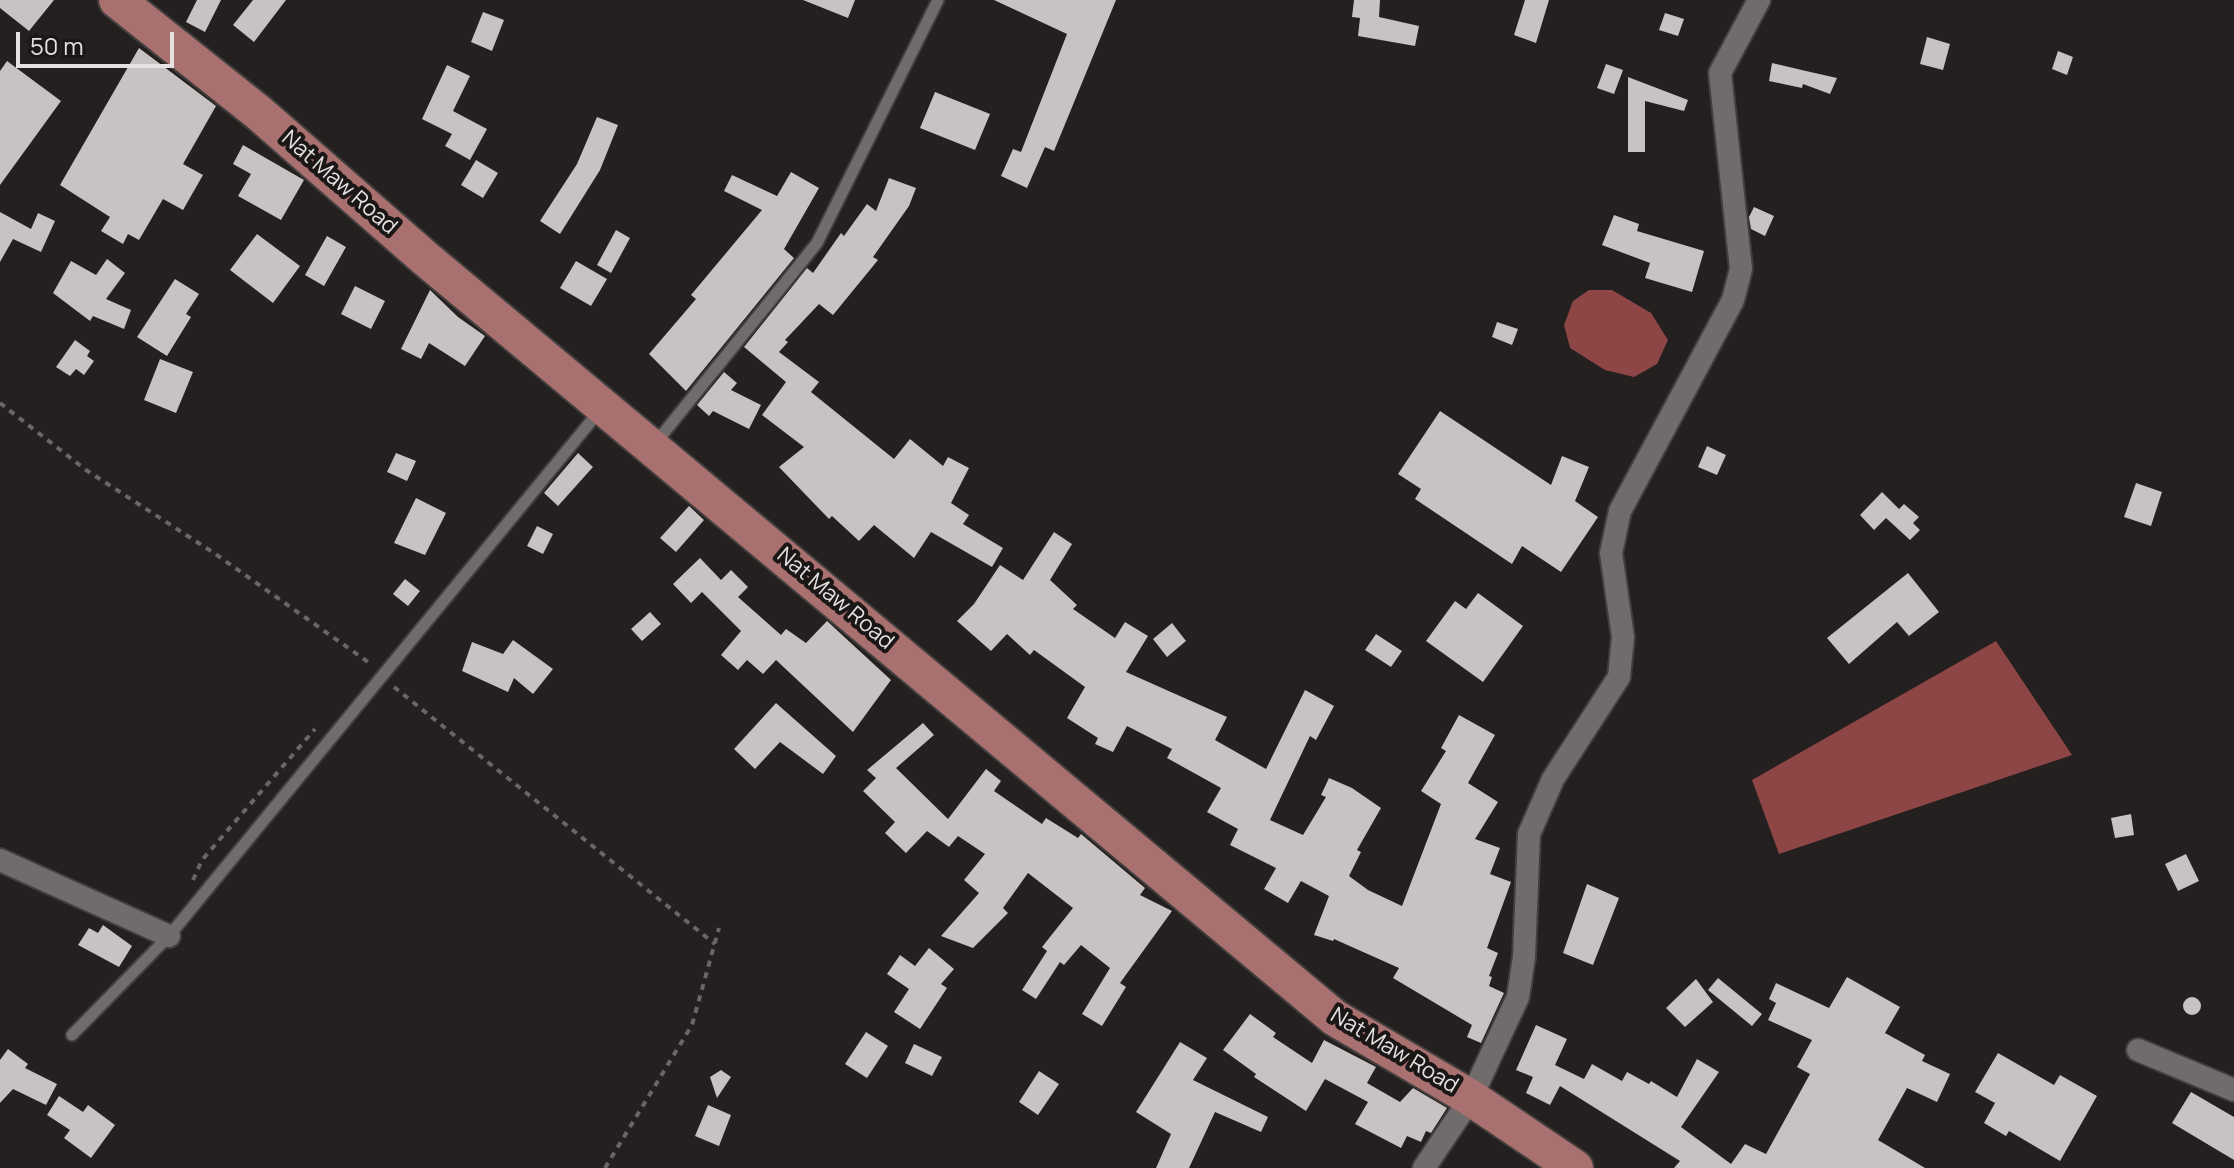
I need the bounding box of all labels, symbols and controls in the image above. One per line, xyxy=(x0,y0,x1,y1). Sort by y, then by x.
scale bar xyxy=(20,16,178,66)
text: 50 m xyxy=(30,29,84,62)
street label: Nat Maw Road xyxy=(276,126,402,240)
street label: Nat Maw Road xyxy=(771,543,899,655)
street label: Nat Maw Road xyxy=(1325,1003,1463,1099)

